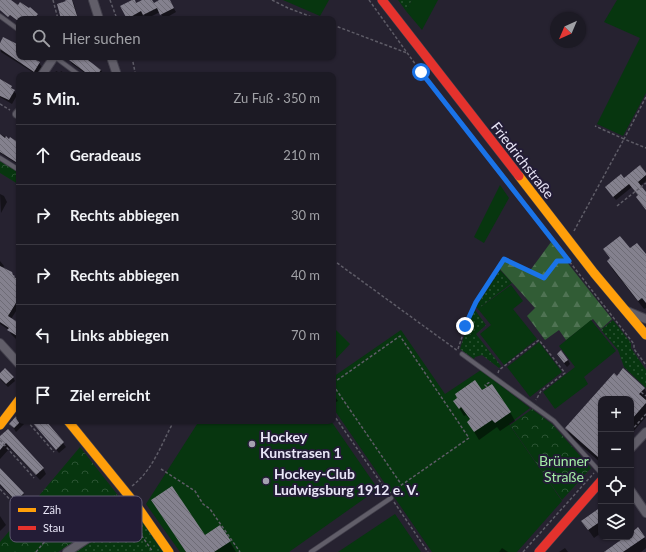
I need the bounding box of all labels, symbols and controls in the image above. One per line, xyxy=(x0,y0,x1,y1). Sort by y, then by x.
north arrow xyxy=(550,12,586,48)
search box xyxy=(16,16,336,60)
icon: search xyxy=(30,27,52,49)
text: Hier suchen xyxy=(62,29,141,47)
route start xyxy=(412,63,430,81)
text: 5 Min. xyxy=(32,88,80,109)
text: Zu Fuß · 350 m xyxy=(234,90,320,106)
street label: Friedrichstraße xyxy=(488,118,558,202)
icon: ahead xyxy=(32,144,54,166)
text: Geradeaus xyxy=(70,146,141,164)
text: 210 m xyxy=(283,147,320,163)
icon: right xyxy=(32,204,54,226)
text: Rechts abbiegen xyxy=(70,206,179,224)
text: 30 m xyxy=(291,207,320,223)
icon: right xyxy=(32,264,54,286)
text: Rechts abbiegen xyxy=(70,266,179,284)
text: 40 m xyxy=(291,267,320,283)
route end xyxy=(456,317,474,335)
icon: left xyxy=(32,324,54,346)
text: Links abbiegen xyxy=(70,326,169,344)
text: 70 m xyxy=(291,327,320,343)
icon: arrive xyxy=(32,384,54,406)
text: Ziel erreicht xyxy=(70,386,150,404)
map controls xyxy=(598,396,634,540)
button: + xyxy=(598,396,634,432)
place label: Hockey Kunstrasen 1 xyxy=(260,428,342,461)
button: − xyxy=(598,432,634,468)
marker: Hockey Kunstrasen 1 xyxy=(247,439,257,449)
park label: Brünner Straße xyxy=(539,452,589,485)
place label: Hockey-Club Ludwigsburg 1912 e. V. xyxy=(274,465,419,498)
button: locate xyxy=(598,468,634,504)
marker: Hockey-Club Ludwigsburg 1912 e. V. xyxy=(261,476,271,486)
legend xyxy=(10,496,142,542)
text: Zäh xyxy=(43,503,61,516)
button: layers xyxy=(598,504,634,540)
text: Stau xyxy=(43,521,64,534)

